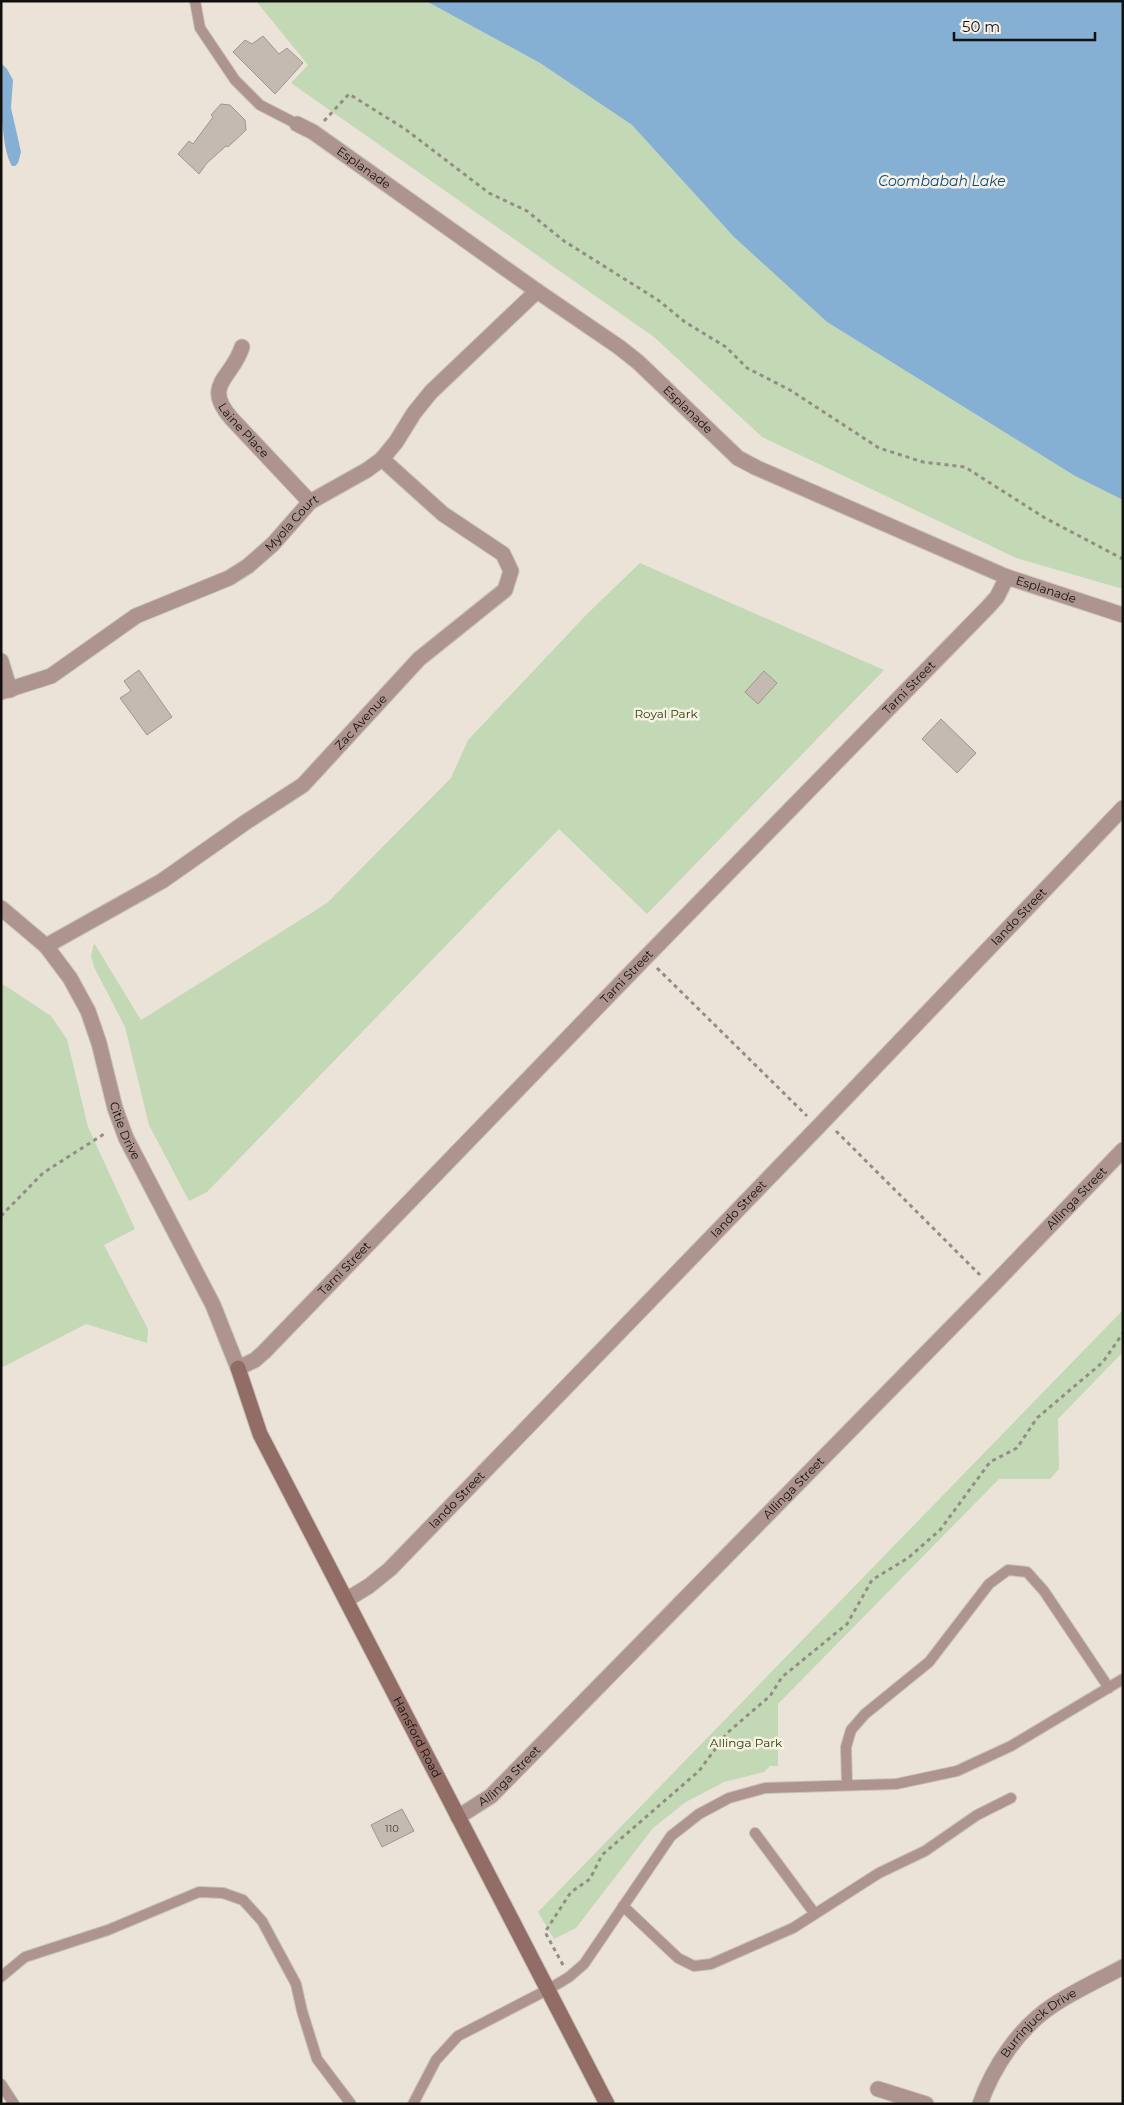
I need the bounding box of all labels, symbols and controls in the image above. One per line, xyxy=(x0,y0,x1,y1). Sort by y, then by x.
scale bar xyxy=(954,10,1095,42)
text: 50 m xyxy=(962,17,1000,36)
street label: Esplanade xyxy=(334,143,394,192)
water label: Coombabah Lake xyxy=(878,172,1006,190)
street label: Esplanade xyxy=(660,382,716,437)
street label: Laine Place xyxy=(215,400,272,461)
street label: Myola Court xyxy=(262,491,321,555)
street label: Esplanade xyxy=(1014,572,1078,606)
street label: Tarni Street xyxy=(879,657,938,717)
street label: Zac Avenue xyxy=(331,691,390,753)
park label: Royal Park xyxy=(634,706,698,721)
street label: Iando Street xyxy=(988,884,1050,948)
street label: Tarni Street xyxy=(597,946,656,1007)
street label: Citie Drive xyxy=(107,1100,144,1162)
street label: Allinga Street xyxy=(1043,1163,1110,1232)
street label: Iando Street xyxy=(707,1177,769,1240)
street label: Tarni Street xyxy=(315,1238,374,1298)
street label: Allinga Street xyxy=(759,1453,827,1522)
street label: Iando Street xyxy=(425,1468,488,1531)
street label: Hansford Road xyxy=(390,1694,445,1780)
park label: Allinga Park xyxy=(710,1735,783,1750)
street label: Allinga Street xyxy=(475,1742,543,1809)
house number: 110 xyxy=(385,1822,399,1835)
street label: Burrinjuck Drive xyxy=(997,1985,1079,2061)

